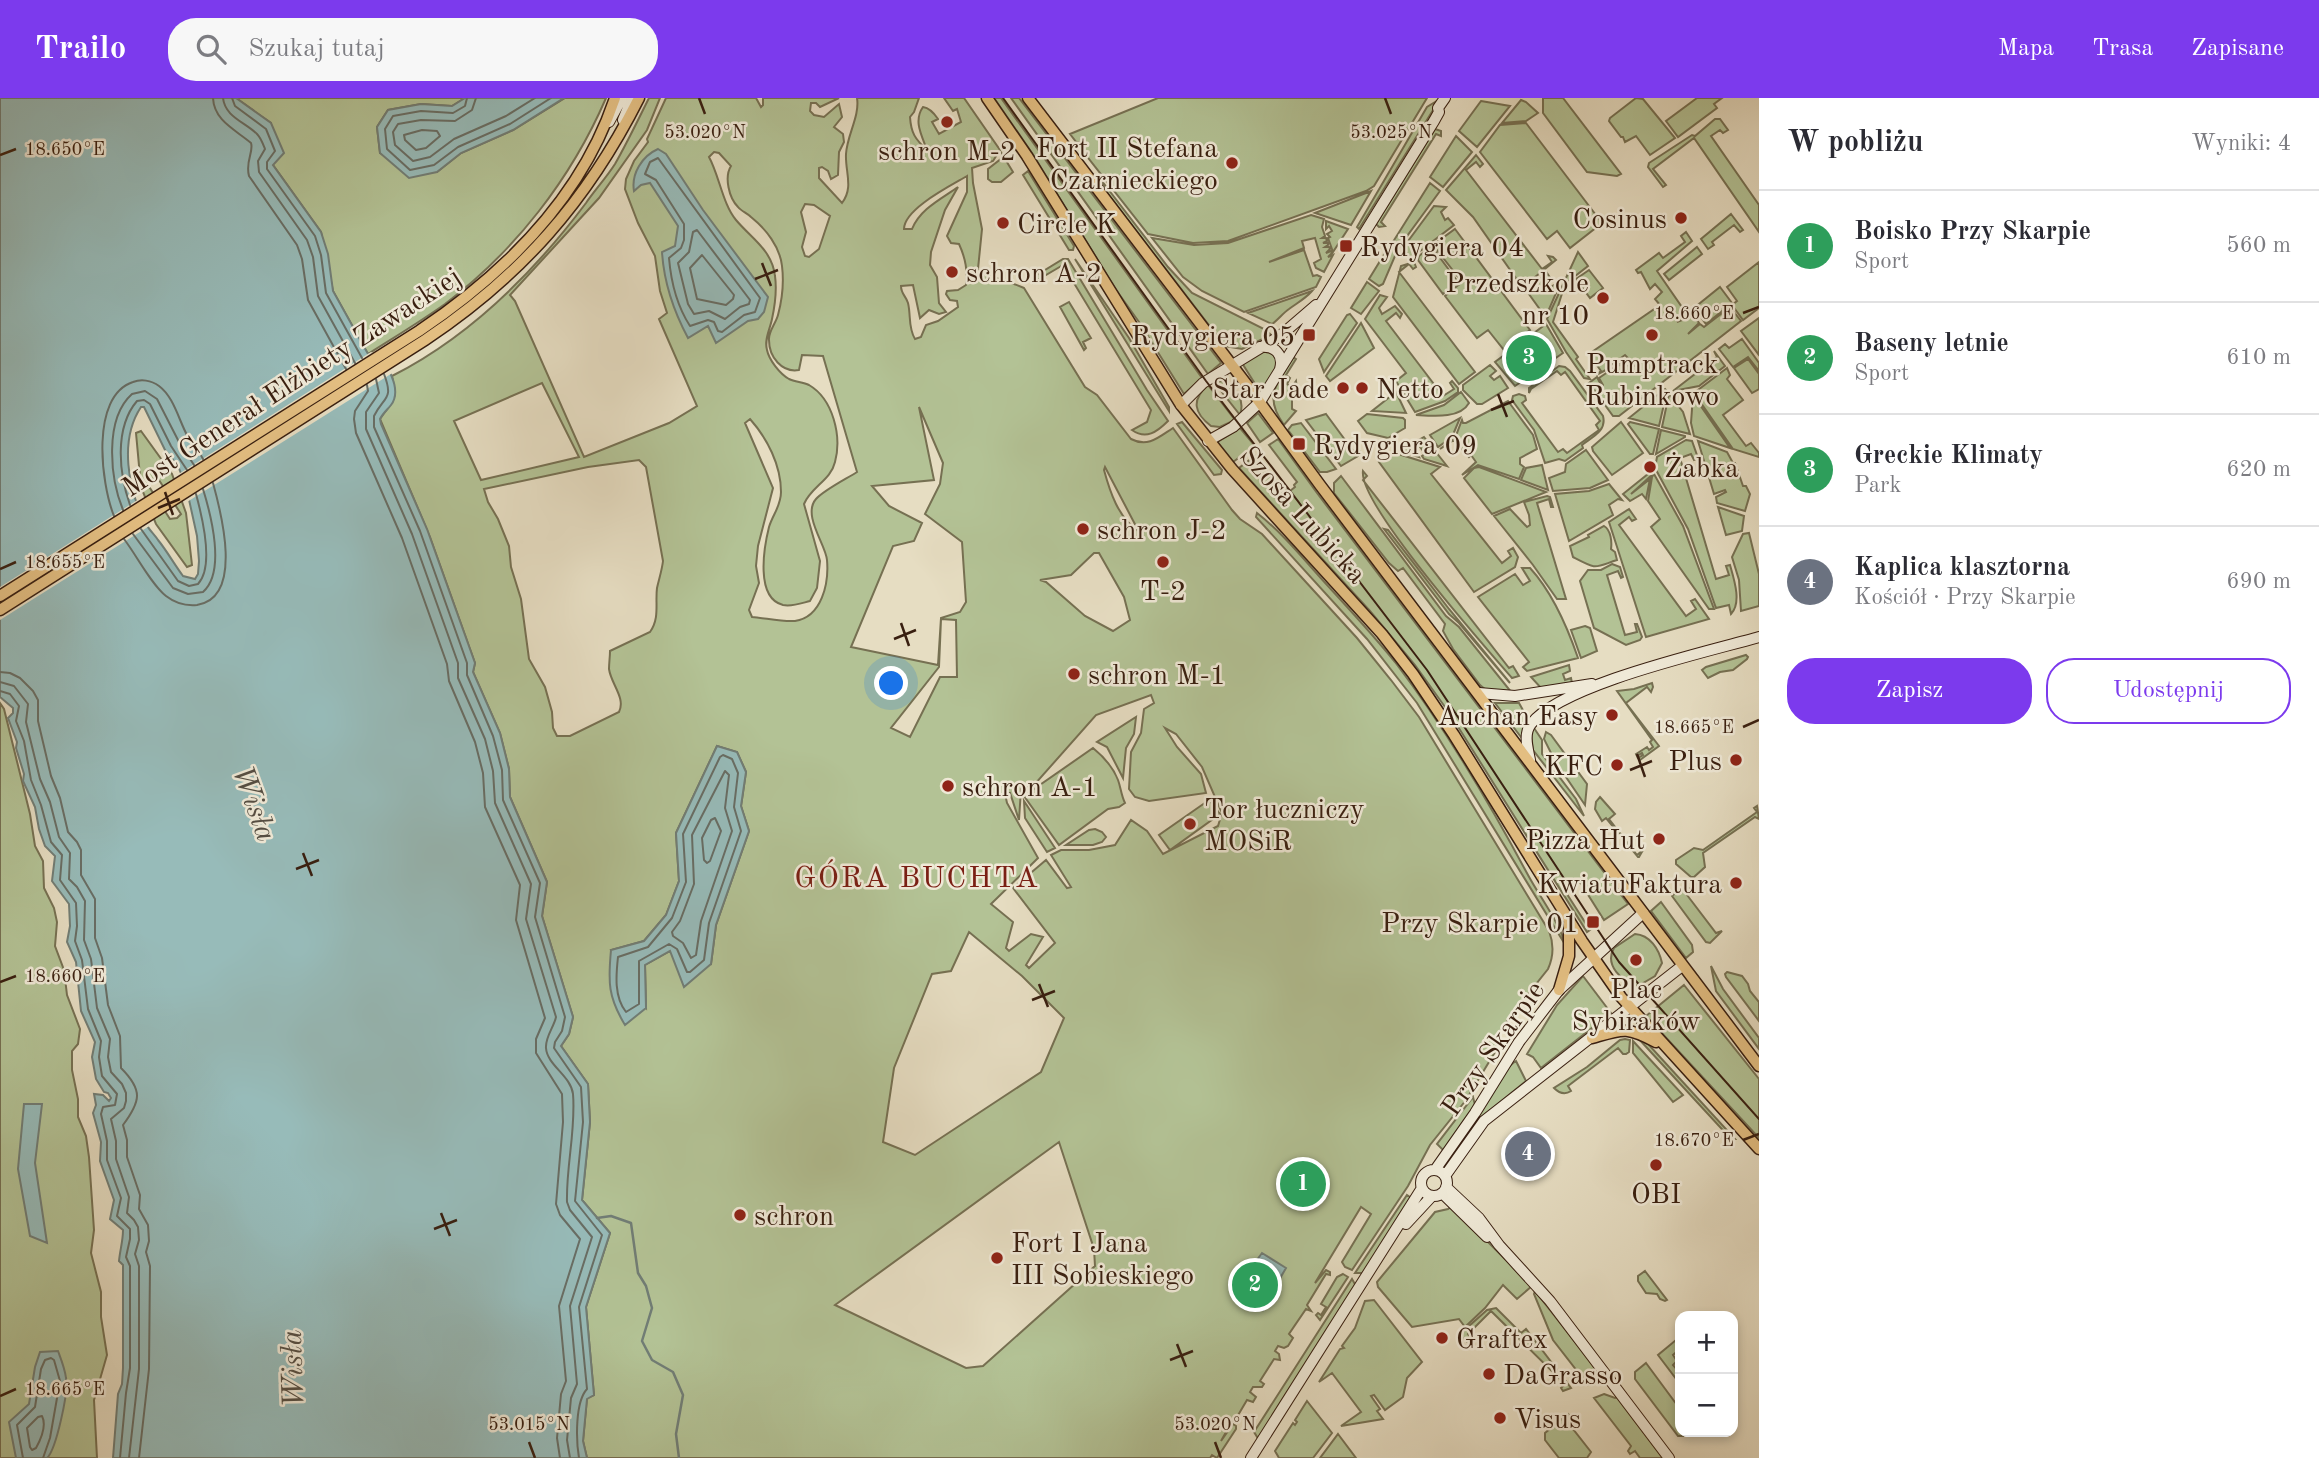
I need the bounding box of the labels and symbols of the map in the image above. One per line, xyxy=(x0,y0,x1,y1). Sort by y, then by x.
marker: schron M-2 xyxy=(939,114,955,130)
text: 53.020°N xyxy=(664,124,746,142)
text: 53.025°N xyxy=(1350,124,1432,142)
place label: Fort II Stefana Czarnieckiego xyxy=(1036,136,1218,196)
place label: schron M-2 xyxy=(878,139,1016,167)
text: 18.650°E xyxy=(25,141,105,159)
marker: Fort II Stefana Czarnieckiego xyxy=(1224,155,1240,171)
place label: Cosinus xyxy=(1572,207,1667,235)
marker: Cosinus xyxy=(1673,210,1689,226)
place label: Circle K xyxy=(1017,212,1116,240)
marker: Circle K xyxy=(995,215,1011,231)
place label: Rydygiera 04 xyxy=(1360,235,1524,263)
marker: Rydygiera 04 xyxy=(1338,238,1354,254)
place label: schron A-2 xyxy=(966,261,1102,289)
street label: Most Generał Elżbiety Zawackiej xyxy=(118,263,467,504)
marker: schron A-2 xyxy=(944,264,960,280)
place label: Przedszkole nr 10 xyxy=(1445,271,1589,331)
marker: Przedszkole nr 10 xyxy=(1595,290,1611,306)
text: 18.660°E xyxy=(1654,305,1734,323)
place label: Rydygiera 05 xyxy=(1131,324,1295,352)
marker: Rydygiera 05 xyxy=(1301,327,1317,343)
marker: Pumptrack Rubinkowo xyxy=(1644,327,1660,343)
pin: 3 xyxy=(1506,332,1552,384)
place label: Pumptrack Rubinkowo xyxy=(1585,352,1719,412)
place label: Star Jade xyxy=(1212,377,1329,405)
place label: Netto xyxy=(1376,377,1444,405)
marker: Star Jade xyxy=(1335,380,1351,396)
marker: Netto xyxy=(1354,380,1370,396)
place label: Rydygiera 09 xyxy=(1313,433,1477,461)
marker: Rydygiera 09 xyxy=(1291,436,1307,452)
street label: Szosa Lubicka xyxy=(1233,442,1370,590)
place label: Żabka xyxy=(1664,452,1739,484)
marker: Żabka xyxy=(1642,459,1658,475)
place label: schron J-2 xyxy=(1097,518,1227,546)
marker: schron J-2 xyxy=(1075,521,1091,537)
text: 18.655°E xyxy=(25,554,105,572)
marker: T-2 xyxy=(1155,554,1171,570)
place label: T-2 xyxy=(1140,579,1186,607)
place label: schron M-1 xyxy=(1088,663,1226,691)
your location xyxy=(874,666,908,700)
marker: schron M-1 xyxy=(1066,666,1082,682)
place label: Auchan Easy xyxy=(1437,704,1598,732)
marker: Auchan Easy xyxy=(1604,707,1620,723)
text: 18.665°E xyxy=(1654,719,1734,737)
place label: Plus xyxy=(1668,749,1722,777)
marker: Plus xyxy=(1728,752,1744,768)
place label: KFC xyxy=(1544,754,1603,782)
marker: KFC xyxy=(1609,757,1625,773)
water label: Wisła xyxy=(226,762,281,846)
place label: schron A-1 xyxy=(962,775,1098,803)
marker: schron A-1 xyxy=(940,778,956,794)
place label: Tor łuczniczy MOSiR xyxy=(1204,797,1365,857)
marker: Tor łuczniczy MOSiR xyxy=(1182,816,1198,832)
place label: Pizza Hut xyxy=(1525,828,1645,856)
marker: Pizza Hut xyxy=(1651,831,1667,847)
district label: GÓRA BUCHTA xyxy=(794,859,1040,894)
place label: KwiatuFaktura xyxy=(1537,872,1722,900)
marker: KwiatuFaktura xyxy=(1728,875,1744,891)
place label: Przy Skarpie 01 xyxy=(1381,911,1579,939)
marker: Przy Skarpie 01 xyxy=(1585,914,1601,930)
marker: Plac Sybiraków xyxy=(1628,952,1644,968)
text: 18.660°E xyxy=(25,968,105,986)
street label: Przy Skarpie xyxy=(1438,977,1551,1122)
place label: Plac Sybiraków xyxy=(1571,977,1701,1037)
pin: 4 xyxy=(1505,1128,1551,1180)
text: 18.670°E xyxy=(1654,1132,1734,1150)
marker: OBI xyxy=(1648,1157,1664,1173)
pin: 1 xyxy=(1280,1158,1326,1210)
place label: OBI xyxy=(1631,1182,1681,1210)
place label: schron xyxy=(754,1204,834,1232)
marker: schron xyxy=(732,1207,748,1223)
place label: Fort I Jana III Sobieskiego xyxy=(1011,1231,1194,1291)
marker: Fort I Jana III Sobieskiego xyxy=(989,1250,1005,1266)
pin: 2 xyxy=(1232,1259,1278,1311)
place label: Graftex xyxy=(1456,1327,1548,1355)
water label: Wisła xyxy=(278,1329,310,1409)
marker: Graftex xyxy=(1434,1330,1450,1346)
place label: DaGrasso xyxy=(1503,1363,1622,1391)
marker: DaGrasso xyxy=(1481,1366,1497,1382)
text: 18.665°E xyxy=(25,1381,105,1399)
place label: Visus xyxy=(1514,1407,1581,1435)
marker: Visus xyxy=(1492,1410,1508,1426)
text: 53.015°N xyxy=(488,1416,570,1434)
text: 53.020°N xyxy=(1174,1416,1256,1434)

